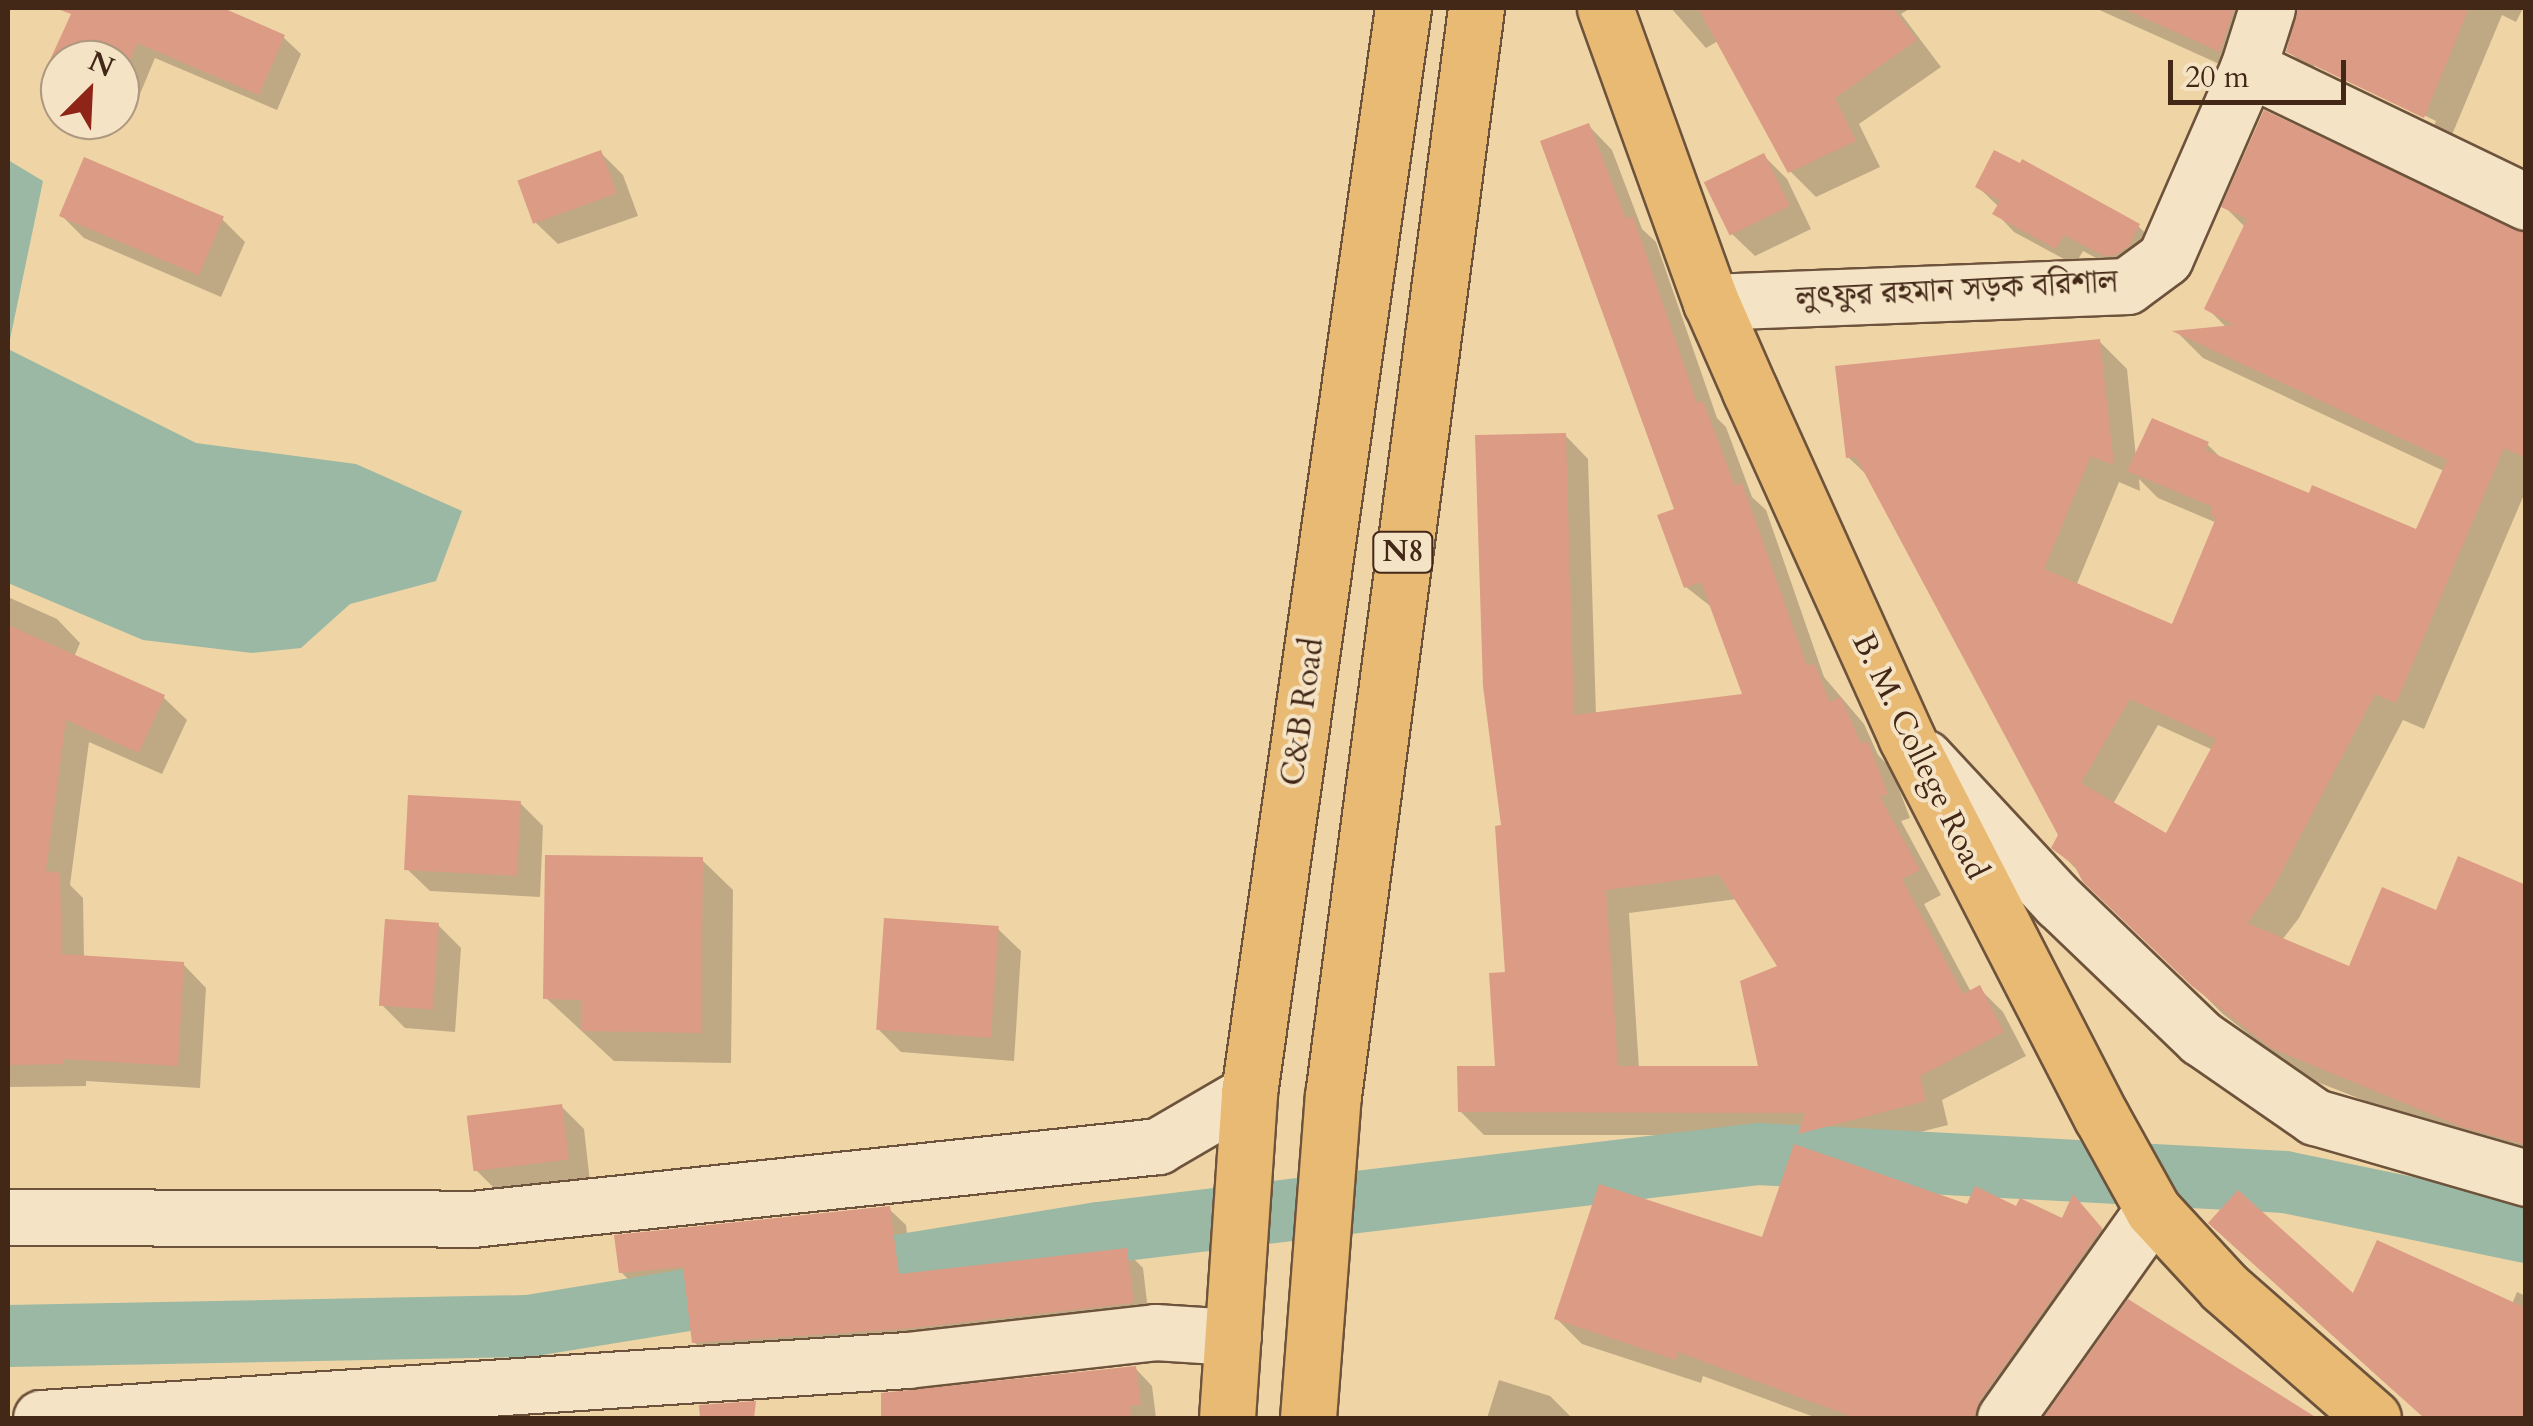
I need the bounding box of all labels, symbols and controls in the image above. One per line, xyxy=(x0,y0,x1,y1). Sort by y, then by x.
north arrow xyxy=(40,40,140,140)
scale bar xyxy=(2173,40,2350,102)
text: N xyxy=(83,42,120,87)
text: 20 m xyxy=(2185,57,2249,98)
street label: লুৎফুর রহমান সড়ক বরিশাল xyxy=(1795,262,2119,318)
road number: N8 xyxy=(1370,527,1436,577)
street label: B. M. College Road xyxy=(1844,627,1996,885)
street label: C&B Road xyxy=(1274,636,1332,788)

